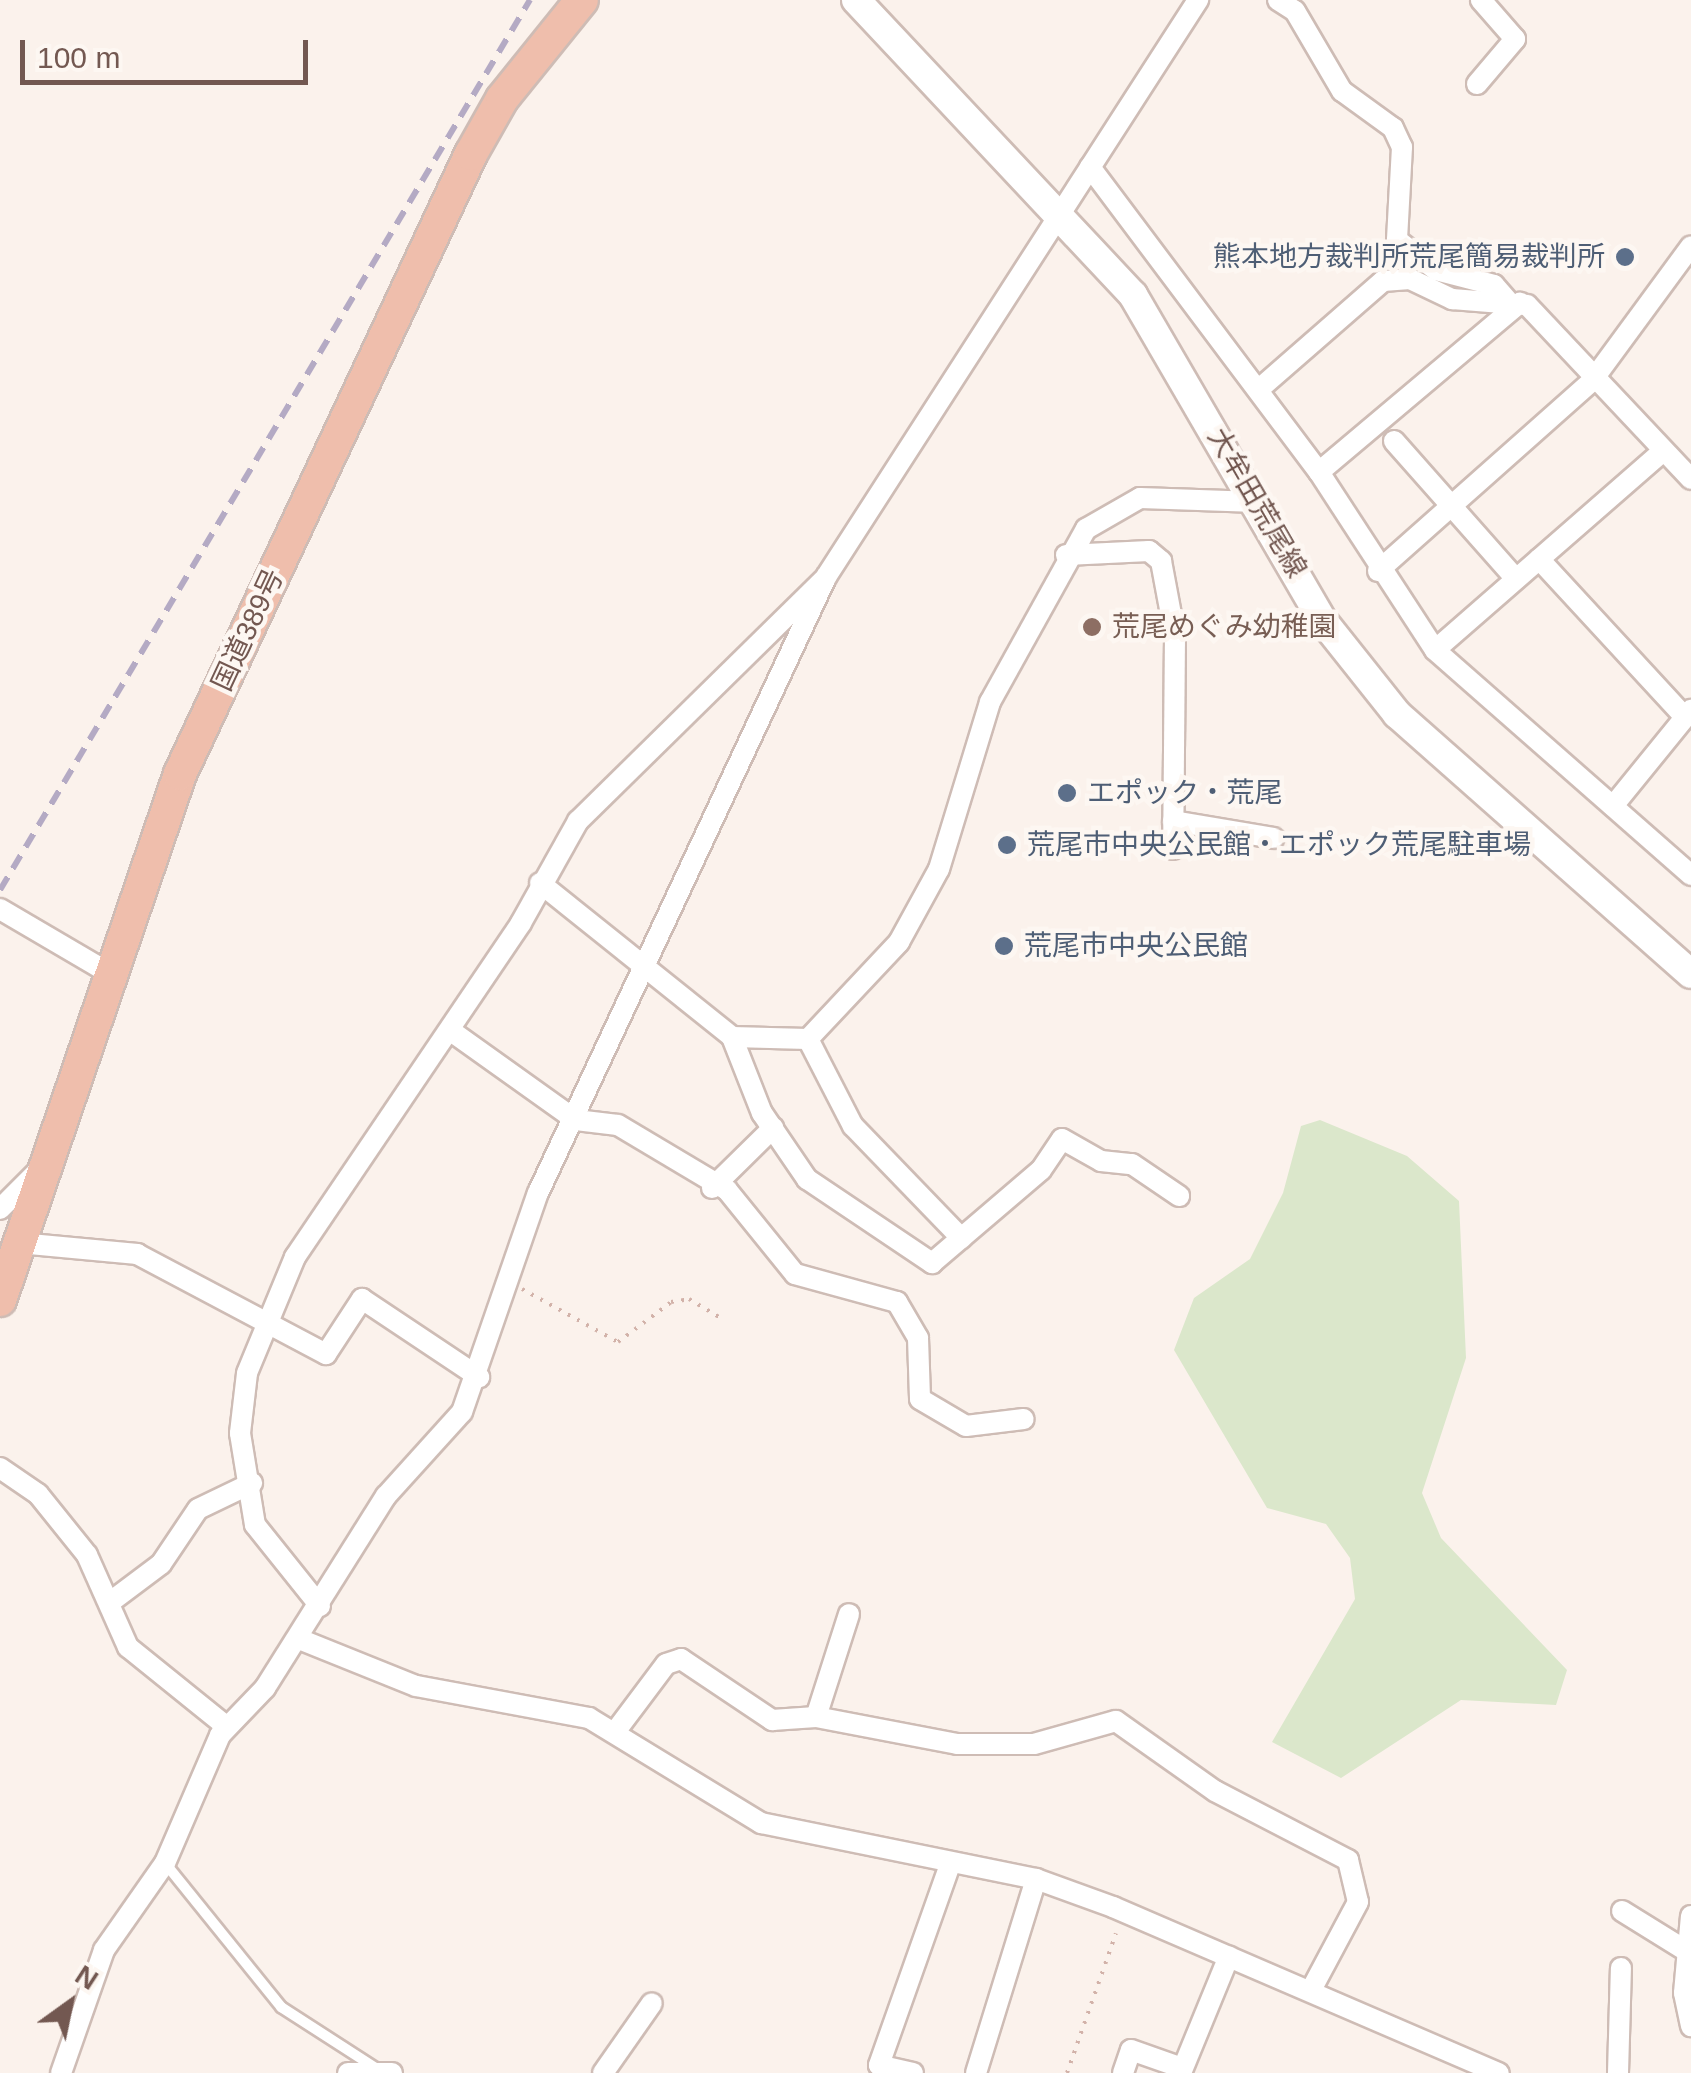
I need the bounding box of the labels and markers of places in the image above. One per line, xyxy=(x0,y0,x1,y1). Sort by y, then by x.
place label: 熊本地方裁判所荒尾簡易裁判所 xyxy=(1213,240,1605,274)
marker: 熊本地方裁判所荒尾簡易裁判所 xyxy=(1614,246,1636,268)
place label: 荒尾めぐみ幼稚園 xyxy=(1112,610,1336,644)
marker: 荒尾めぐみ幼稚園 xyxy=(1081,616,1103,638)
place label: エポック・荒尾 xyxy=(1087,776,1282,810)
marker: エポック・荒尾 xyxy=(1056,782,1078,804)
place label: 荒尾市中央公民館・エポック荒尾駐車場 xyxy=(1027,828,1531,862)
marker: 荒尾市中央公民館・エポック荒尾駐車場 xyxy=(996,834,1018,856)
place label: 荒尾市中央公民館 xyxy=(1024,929,1248,963)
marker: 荒尾市中央公民館 xyxy=(993,935,1015,957)

